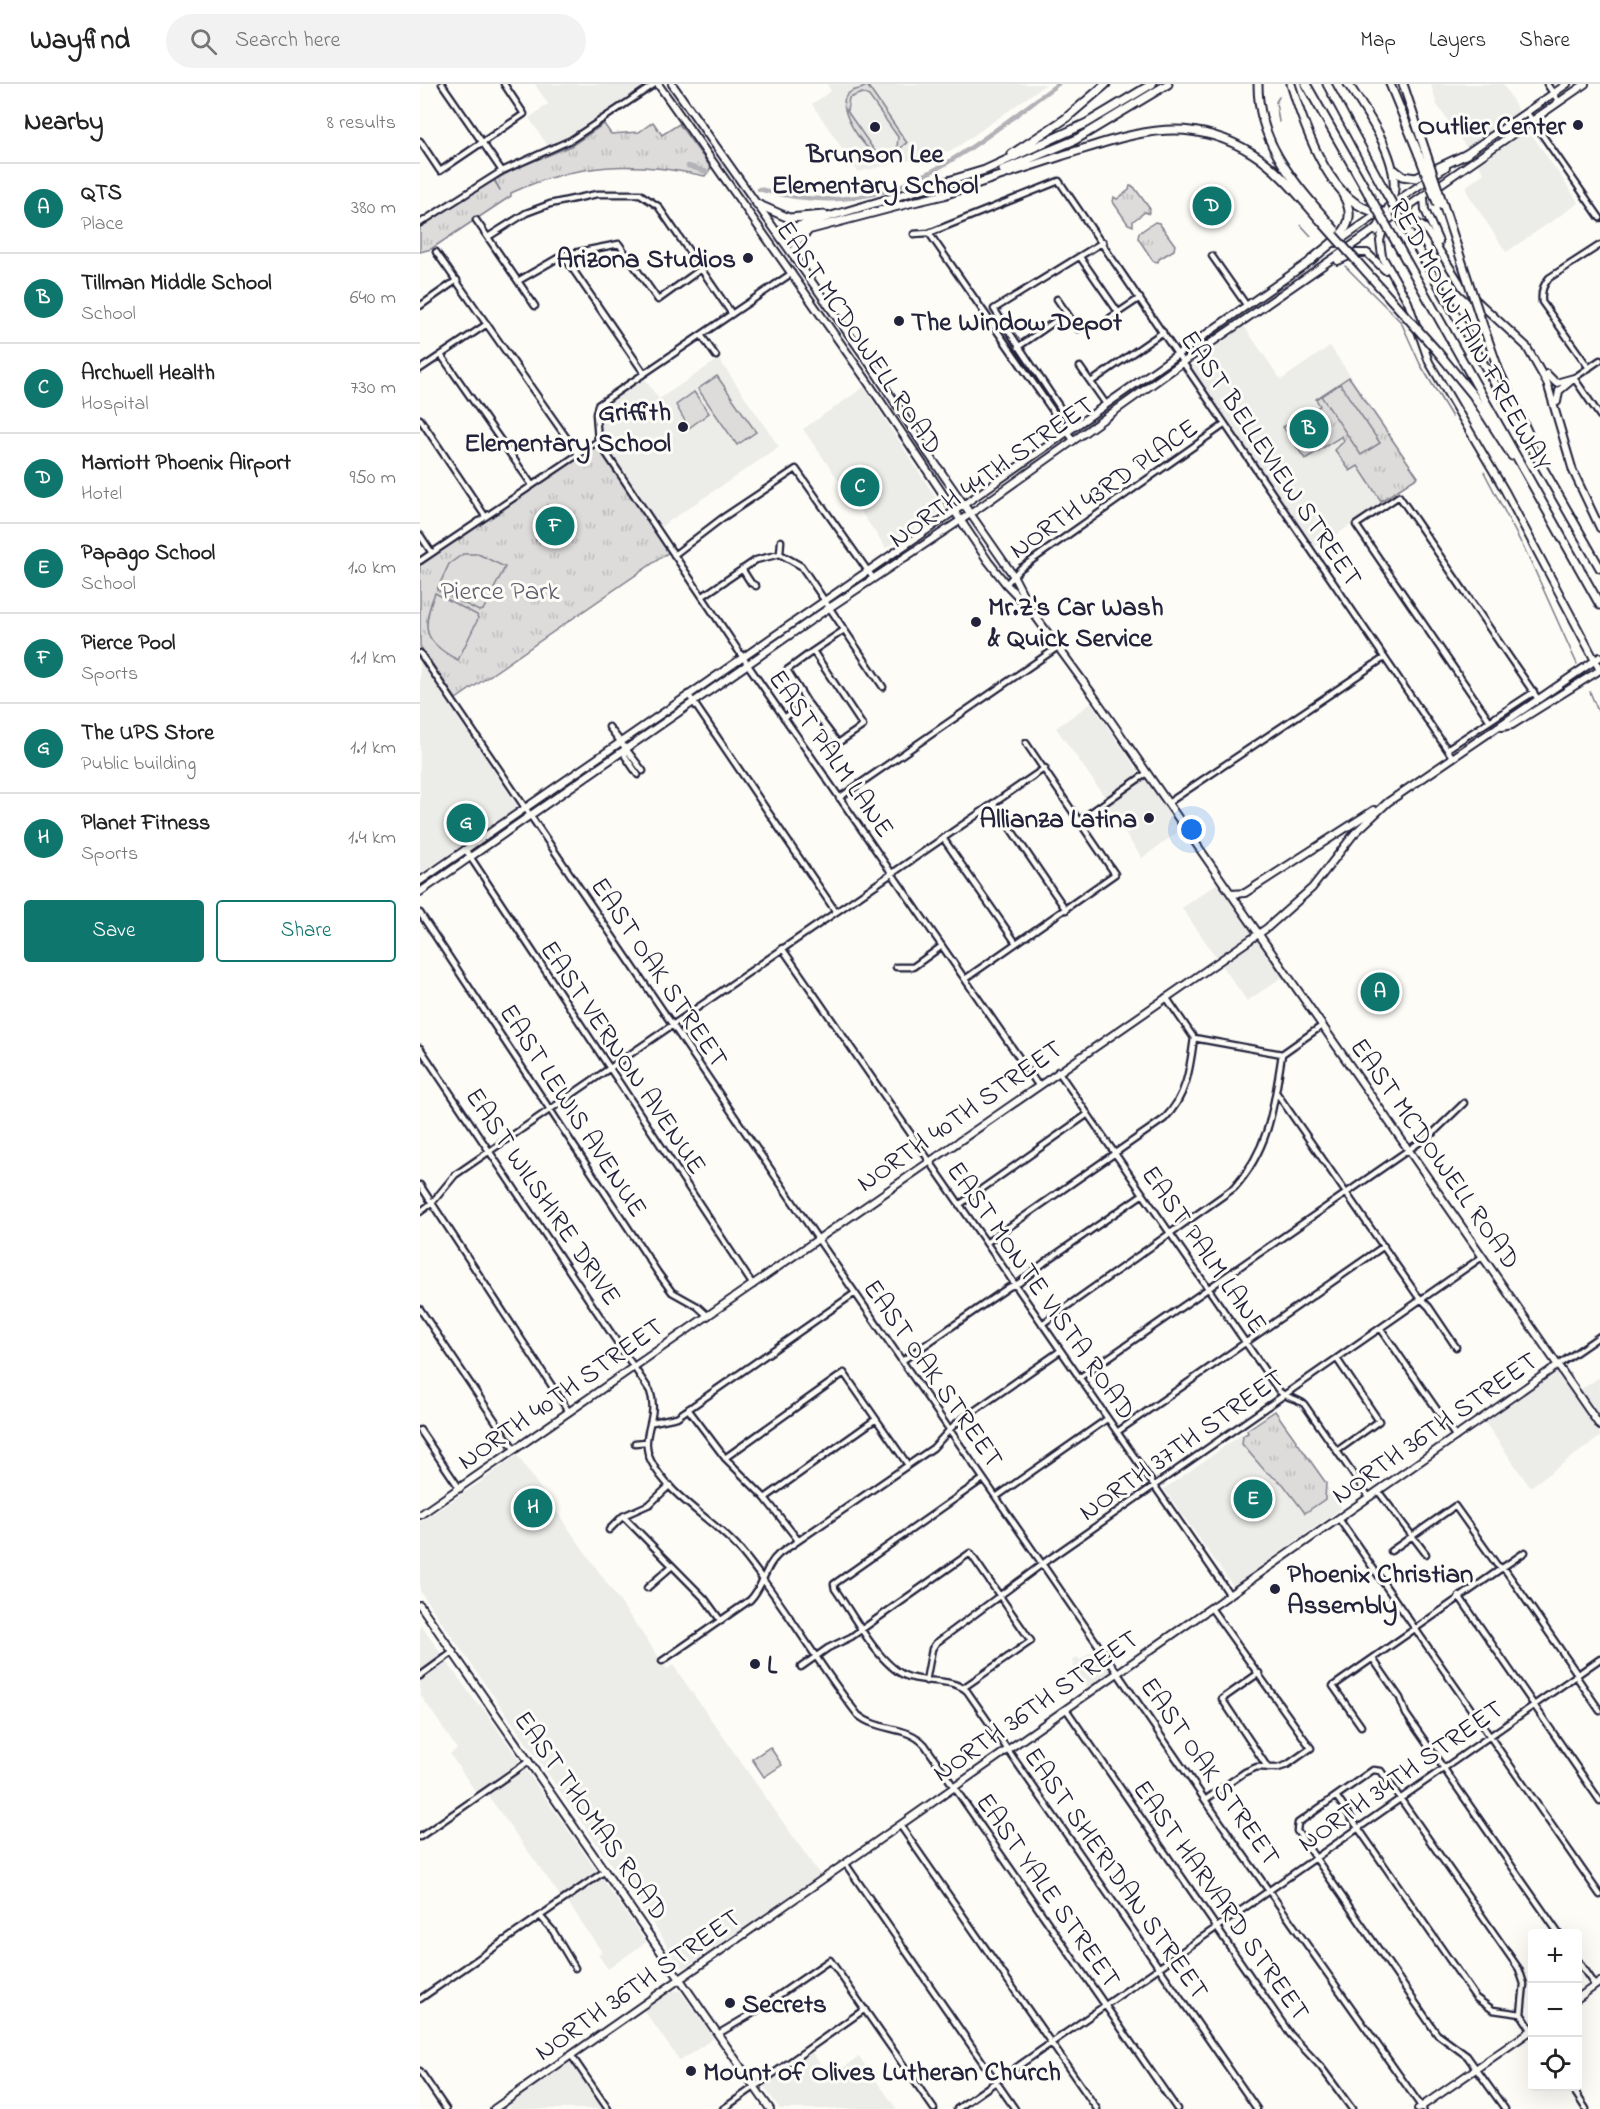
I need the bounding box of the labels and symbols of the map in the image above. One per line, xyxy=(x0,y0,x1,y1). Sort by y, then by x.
place label: Outlier Center xyxy=(1417,108,1567,147)
marker: Outlier Center xyxy=(1571,118,1585,132)
marker: Brunson Lee Elementary School xyxy=(868,120,882,134)
place label: Brunson Lee Elementary School xyxy=(771,136,979,206)
pin: D xyxy=(1192,184,1232,228)
street label: RED MOUNTAIN FREEWAY xyxy=(1378,192,1560,479)
street label: EAST MCDOWELL ROAD xyxy=(765,214,951,463)
place label: Arizona Studios xyxy=(557,241,736,280)
marker: Arizona Studios xyxy=(741,251,755,265)
place label: The Window Depot xyxy=(911,304,1123,343)
marker: The Window Depot xyxy=(892,314,906,328)
street label: EAST BELLEVIEW STREET xyxy=(1174,324,1370,592)
street label: NORTH 44TH STREET xyxy=(882,387,1103,559)
place label: Griffith Elementary School xyxy=(464,394,671,464)
pin: B xyxy=(1290,406,1328,452)
street label: NORTH 43RD PLACE xyxy=(1002,410,1207,570)
marker: Griffith Elementary School xyxy=(676,420,690,434)
pin: C xyxy=(840,464,880,510)
pin: F xyxy=(536,504,574,548)
park label: Pierce Park xyxy=(441,573,560,612)
place label: Mr.Z's Car Wash & Quick Service xyxy=(987,589,1164,659)
marker: Mr.Z's Car Wash & Quick Service xyxy=(969,615,983,629)
street label: EAST PALM LANE xyxy=(757,662,903,847)
pin: G xyxy=(446,800,486,846)
place label: Allianza Latina xyxy=(980,801,1137,840)
marker: Allianza Latina xyxy=(1142,811,1156,825)
your location xyxy=(1177,815,1206,844)
street label: EAST OAK STREET xyxy=(579,870,736,1077)
street label: EAST VERNON AVENUE xyxy=(529,934,715,1183)
pin: A xyxy=(1360,970,1400,1014)
street label: EAST LEWIS AVENUE xyxy=(488,997,656,1226)
street label: NORTH 40TH STREET xyxy=(849,1031,1071,1203)
street label: EAST MCDOWELL ROAD xyxy=(1339,1031,1529,1278)
street label: EAST WILSHIRE DRIVE xyxy=(454,1080,630,1314)
street label: EAST MONTE VISTA ROAD xyxy=(936,1154,1144,1429)
street label: EAST PALM LANE xyxy=(1130,1158,1276,1343)
street label: EAST OAK STREET xyxy=(852,1272,1012,1477)
street label: NORTH 40TH STREET xyxy=(450,1309,672,1481)
street label: NORTH 36TH STREET xyxy=(1324,1343,1547,1515)
street label: NORTH 37TH STREET xyxy=(1072,1361,1290,1527)
pin: E xyxy=(1234,1476,1272,1522)
pin: H xyxy=(514,1486,552,1530)
place label: Phoenix Christian Assembly xyxy=(1287,1556,1473,1626)
marker: Phoenix Christian Assembly xyxy=(1268,1582,1282,1596)
street label: NORTH 36TH STREET xyxy=(925,1621,1148,1793)
place label: L xyxy=(767,1647,778,1686)
marker: L xyxy=(748,1657,762,1671)
street label: EAST OAK STREET xyxy=(1129,1670,1289,1875)
street label: NORTH 34TH STREET xyxy=(1291,1691,1512,1863)
street label: EAST THOMAS ROAD xyxy=(503,1704,677,1929)
street label: EAST SHERIDAN STREET xyxy=(1013,1740,1217,2009)
street label: EAST HARVARD STREET xyxy=(1122,1773,1318,2030)
street label: EAST YALE STREET xyxy=(965,1786,1129,1997)
street label: NORTH 36TH STREET xyxy=(527,1900,750,2072)
place label: Secrets xyxy=(742,1986,827,2025)
marker: Secrets xyxy=(723,1996,737,2010)
place label: Mount of Olives Lutheran Church xyxy=(703,2054,1061,2093)
marker: Mount of Olives Lutheran Church xyxy=(684,2064,698,2078)

